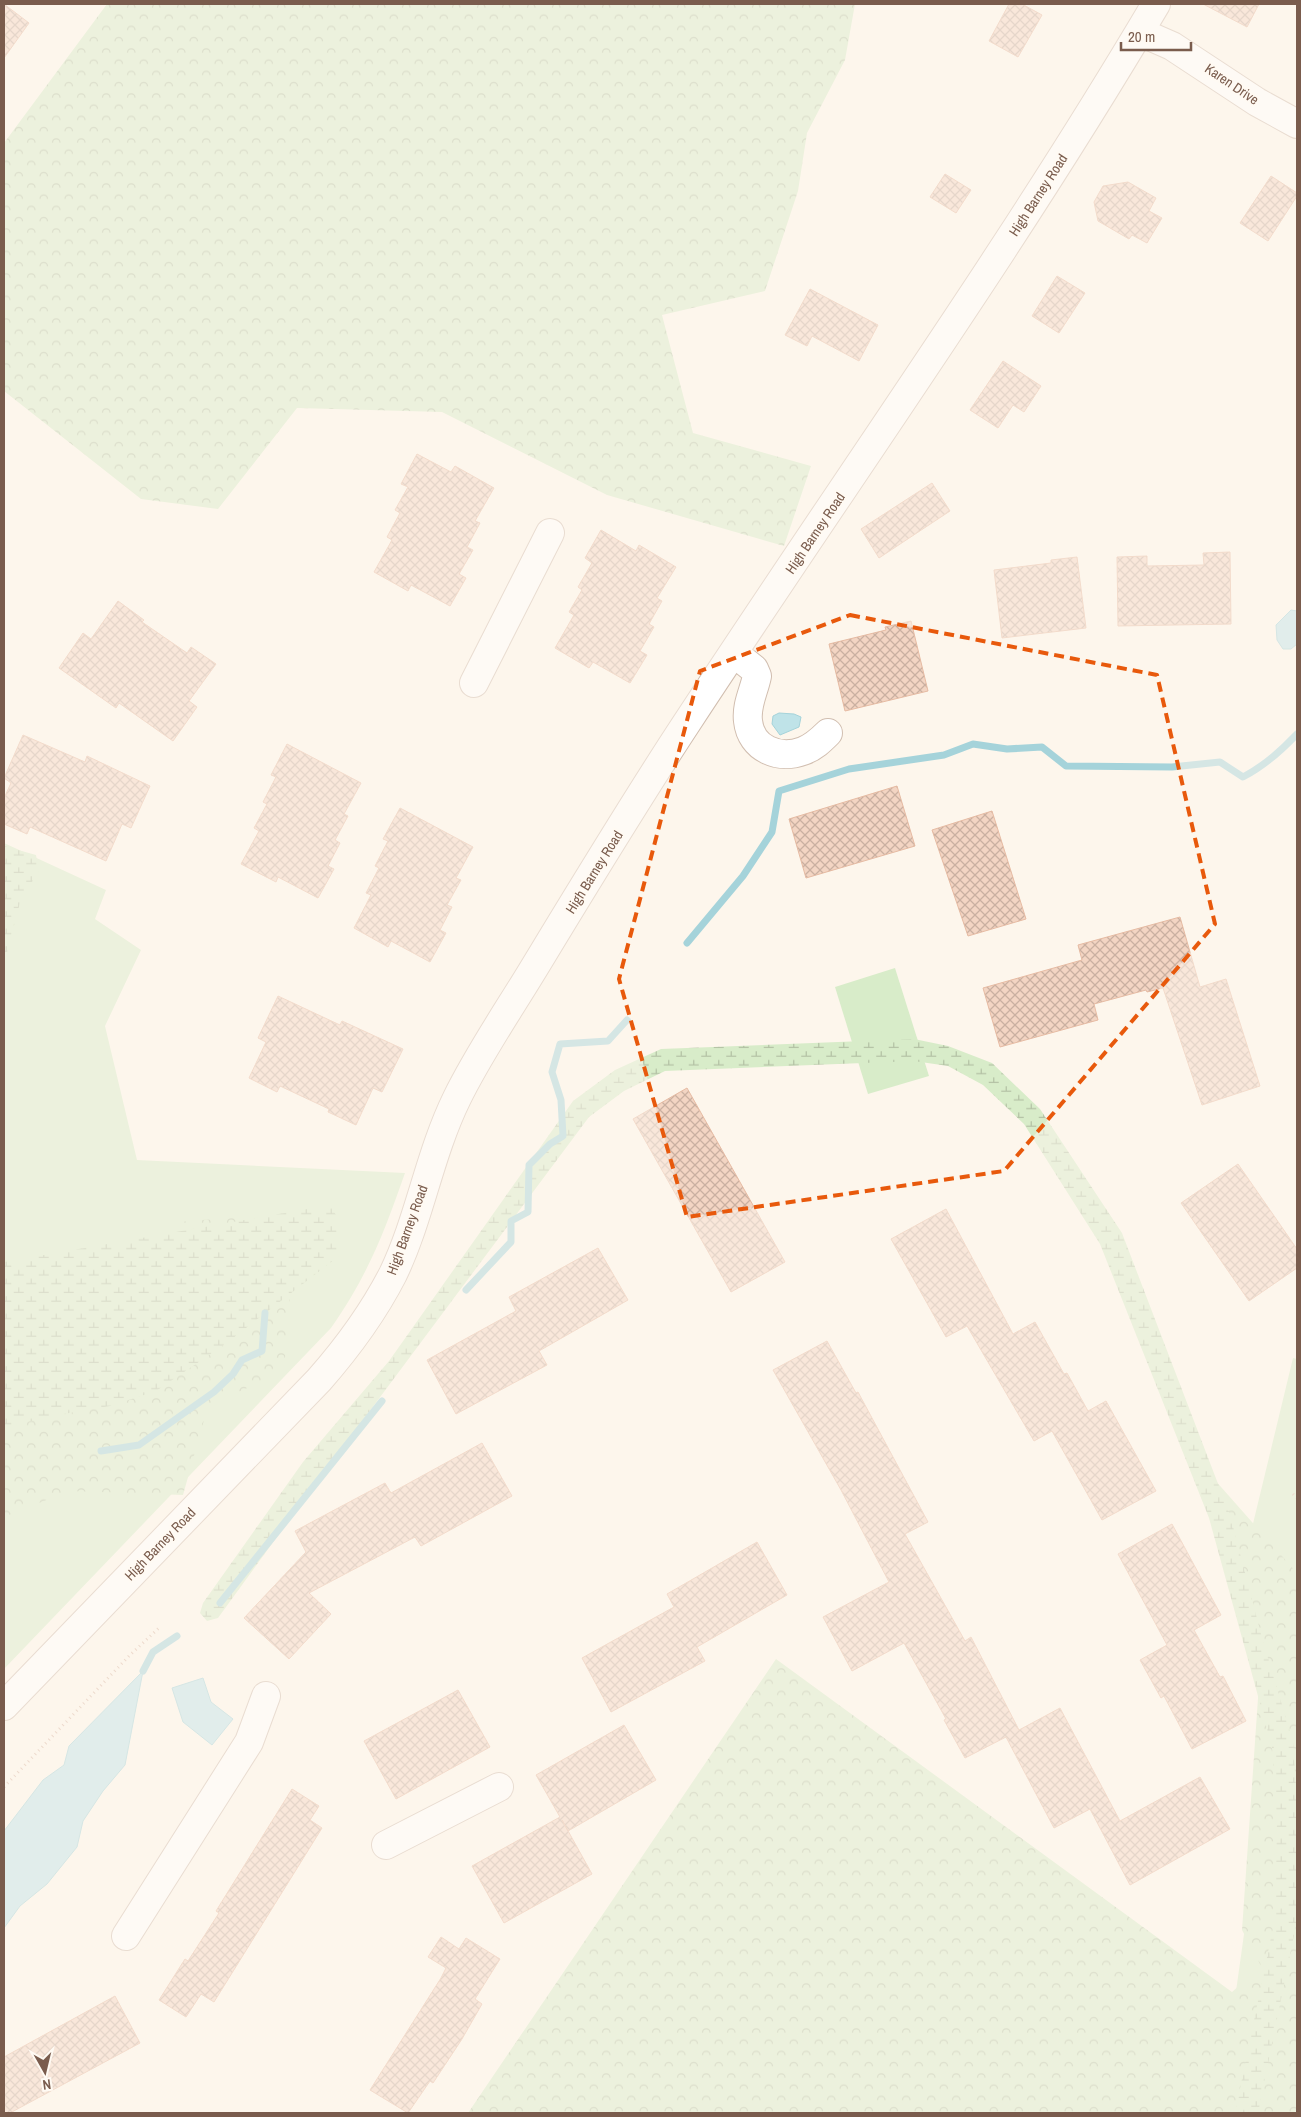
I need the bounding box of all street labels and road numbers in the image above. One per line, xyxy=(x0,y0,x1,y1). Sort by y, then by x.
street label: Karen Drive xyxy=(1202,59,1262,109)
street label: High Barney Road xyxy=(1005,150,1071,240)
street label: High Barney Road xyxy=(781,489,849,577)
street label: High Barney Road xyxy=(561,827,627,917)
street label: High Barney Road xyxy=(382,1183,432,1277)
street label: High Barney Road xyxy=(121,1504,199,1584)

